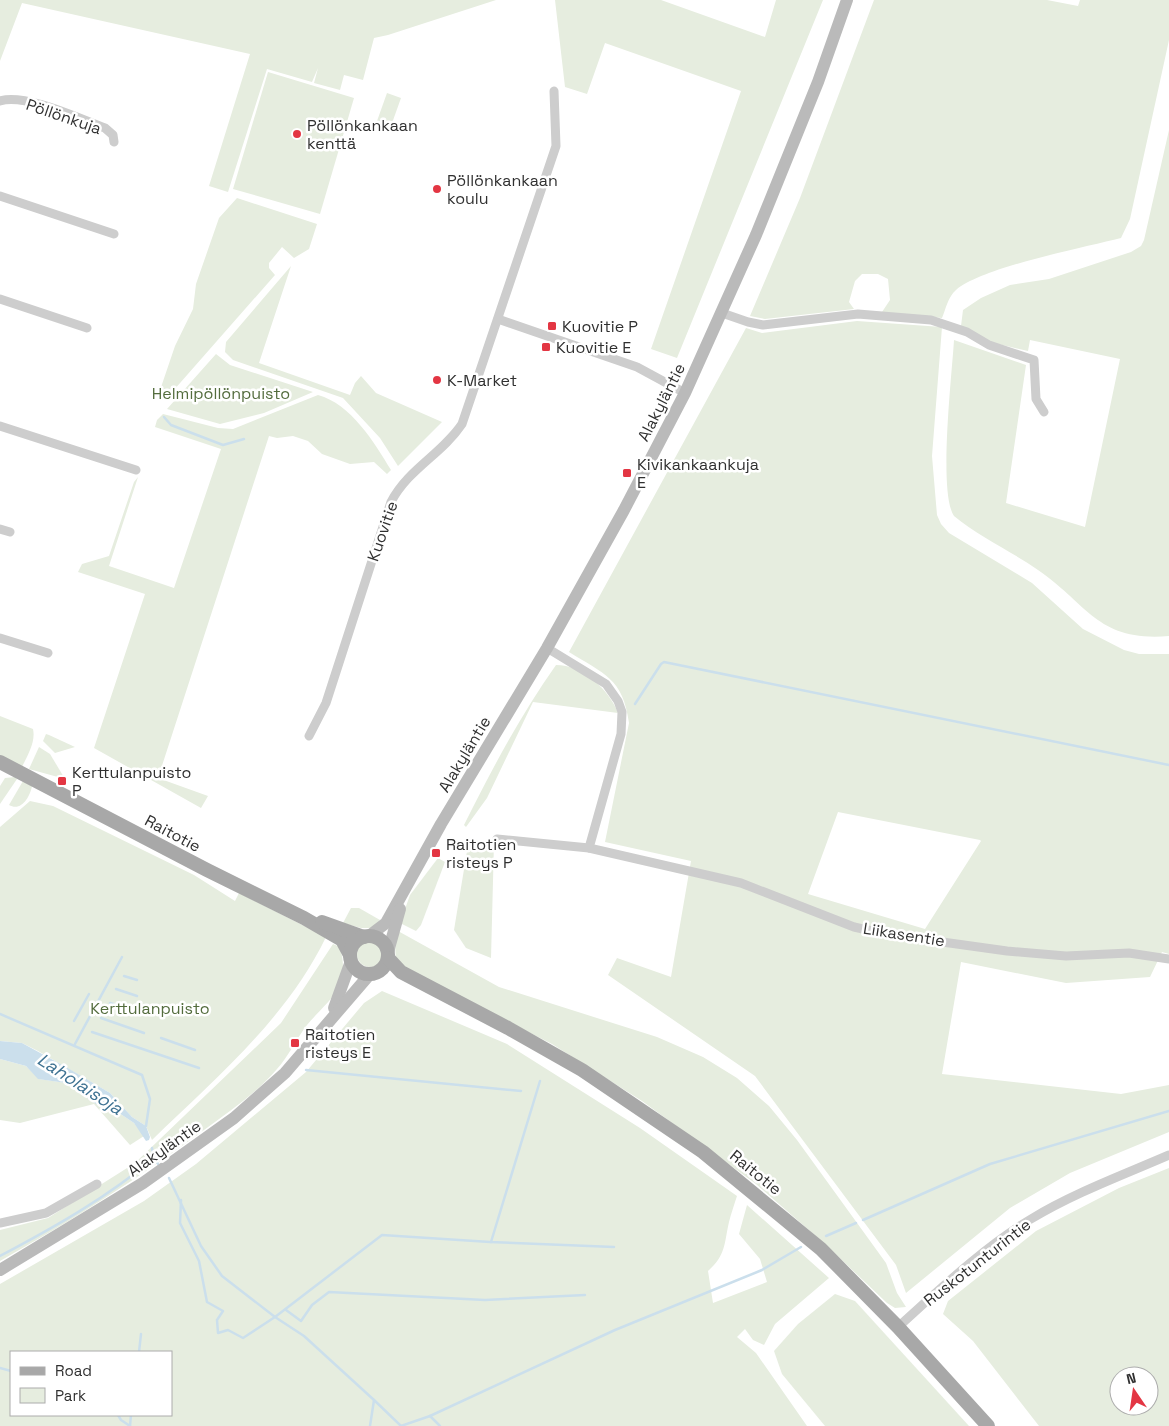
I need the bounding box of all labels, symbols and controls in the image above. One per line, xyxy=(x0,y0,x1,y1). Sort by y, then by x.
street label: Pöllönkuja xyxy=(23,94,104,139)
place label: Pöllönkankaan kenttä xyxy=(307,115,418,154)
marker: Pöllönkankaan kenttä xyxy=(291,128,303,140)
place label: Pöllönkankaan koulu xyxy=(447,170,558,209)
marker: Pöllönkankaan koulu xyxy=(431,183,443,195)
place label: Kuovitie P xyxy=(562,316,638,337)
marker: Kuovitie P xyxy=(546,320,558,332)
place label: Kuovitie E xyxy=(556,337,631,358)
marker: Kuovitie E xyxy=(540,341,552,353)
street label: Alakyläntie xyxy=(633,360,690,445)
place label: K-Market xyxy=(447,370,517,391)
marker: K-Market xyxy=(431,374,443,386)
park label: Helmipöllönpuisto xyxy=(152,383,290,404)
place label: Kivikankaankuja E xyxy=(637,454,759,493)
marker: Kivikankaankuja E xyxy=(621,467,633,479)
street label: Kuovitie xyxy=(362,498,403,564)
street label: Alakyläntie xyxy=(434,712,495,796)
place label: Kerttulanpuisto P xyxy=(72,762,191,801)
marker: Kerttulanpuisto P xyxy=(56,775,68,787)
street label: Raitotie xyxy=(141,810,204,857)
place label: Raitotien risteys P xyxy=(446,834,516,873)
marker: Raitotien risteys P xyxy=(430,847,442,859)
street label: Liikasentie xyxy=(862,918,946,951)
park label: Kerttulanpuisto xyxy=(90,998,210,1019)
place label: Raitotien risteys E xyxy=(305,1024,375,1063)
marker: Raitotien risteys E xyxy=(289,1037,301,1049)
water label: Laholaisoja xyxy=(33,1048,128,1120)
street label: Alakyläntie xyxy=(123,1115,205,1181)
street label: Raitotie xyxy=(726,1145,786,1200)
street label: Ruskotunturintie xyxy=(920,1214,1035,1311)
legend xyxy=(10,1351,172,1416)
text: Road xyxy=(55,1361,92,1380)
north arrow xyxy=(1109,1366,1159,1416)
text: N xyxy=(1124,1369,1138,1388)
text: Park xyxy=(55,1386,86,1405)

